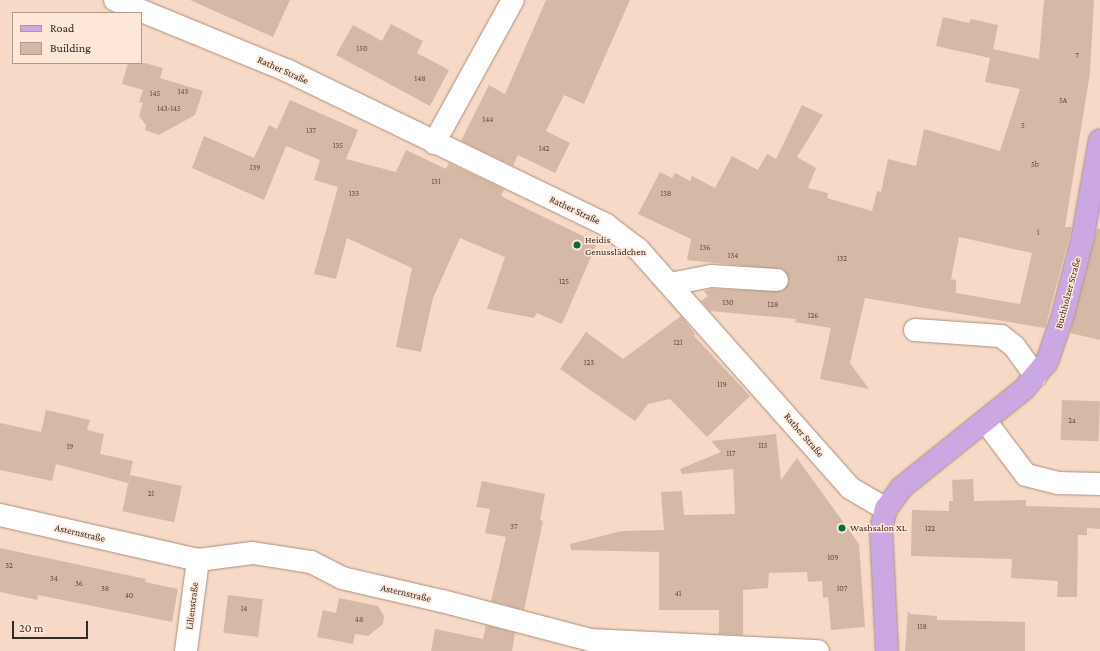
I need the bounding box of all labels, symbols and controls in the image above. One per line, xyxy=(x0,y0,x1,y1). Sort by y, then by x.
legend xyxy=(12,12,142,64)
text: Road xyxy=(50,21,74,35)
text: Building xyxy=(50,41,91,55)
house number: 150 xyxy=(357,44,367,54)
house number: 7 xyxy=(1075,51,1079,61)
street label: Rather Straße xyxy=(256,53,310,87)
house number: 148 xyxy=(414,74,426,84)
house number: 143 xyxy=(178,87,188,97)
house number: 145 xyxy=(150,89,160,99)
house number: 5A xyxy=(1059,96,1067,106)
house number: 143-145 xyxy=(157,104,181,114)
house number: 144 xyxy=(483,115,493,125)
house number: 5 xyxy=(1021,121,1025,131)
house number: 137 xyxy=(306,126,316,136)
house number: 135 xyxy=(333,141,343,151)
house number: 142 xyxy=(539,144,549,154)
house number: 5b xyxy=(1031,160,1039,170)
house number: 139 xyxy=(250,163,260,173)
house number: 131 xyxy=(431,177,441,187)
house number: 133 xyxy=(349,189,359,199)
house number: 138 xyxy=(661,189,671,199)
street label: Rather Straße xyxy=(548,193,602,227)
house number: 1 xyxy=(1037,228,1039,238)
place label: Heidis Genusslädchen xyxy=(585,233,646,256)
marker: Heidis Genusslädchen xyxy=(572,240,582,250)
house number: 136 xyxy=(700,243,710,253)
house number: 134 xyxy=(728,251,738,261)
house number: 132 xyxy=(837,254,847,264)
street label: Buchholzer Straße xyxy=(1053,256,1083,330)
house number: 125 xyxy=(559,277,569,287)
house number: 130 xyxy=(723,298,733,308)
house number: 128 xyxy=(768,300,778,310)
house number: 126 xyxy=(808,311,818,321)
house number: 121 xyxy=(673,338,683,348)
house number: 123 xyxy=(584,358,594,368)
house number: 119 xyxy=(717,380,727,390)
street label: Rather Straße xyxy=(782,410,826,460)
house number: 2a xyxy=(1068,416,1076,426)
house number: 115 xyxy=(758,441,768,451)
house number: 19 xyxy=(67,442,73,452)
house number: 117 xyxy=(726,449,736,459)
house number: 21 xyxy=(148,489,154,499)
street label: Asternstraße xyxy=(54,521,106,545)
house number: 37 xyxy=(510,522,518,532)
place label: Washsalon XL xyxy=(850,522,907,534)
marker: Washsalon XL xyxy=(837,523,847,533)
house number: 122 xyxy=(925,524,935,534)
house number: 109 xyxy=(827,553,839,563)
house number: 32 xyxy=(5,561,13,571)
house number: 34 xyxy=(50,574,58,584)
house number: 36 xyxy=(75,579,83,589)
street label: Asternstraße xyxy=(380,581,432,605)
street label: Lilienstraße xyxy=(183,582,201,630)
house number: 38 xyxy=(101,584,109,594)
house number: 107 xyxy=(837,584,847,594)
house number: 41 xyxy=(675,589,681,599)
house number: 40 xyxy=(125,591,133,601)
house number: 14 xyxy=(241,604,247,614)
scale bar xyxy=(14,613,90,639)
house number: 48 xyxy=(355,615,363,625)
text: 20 m xyxy=(19,621,43,635)
house number: 118 xyxy=(917,622,927,632)

